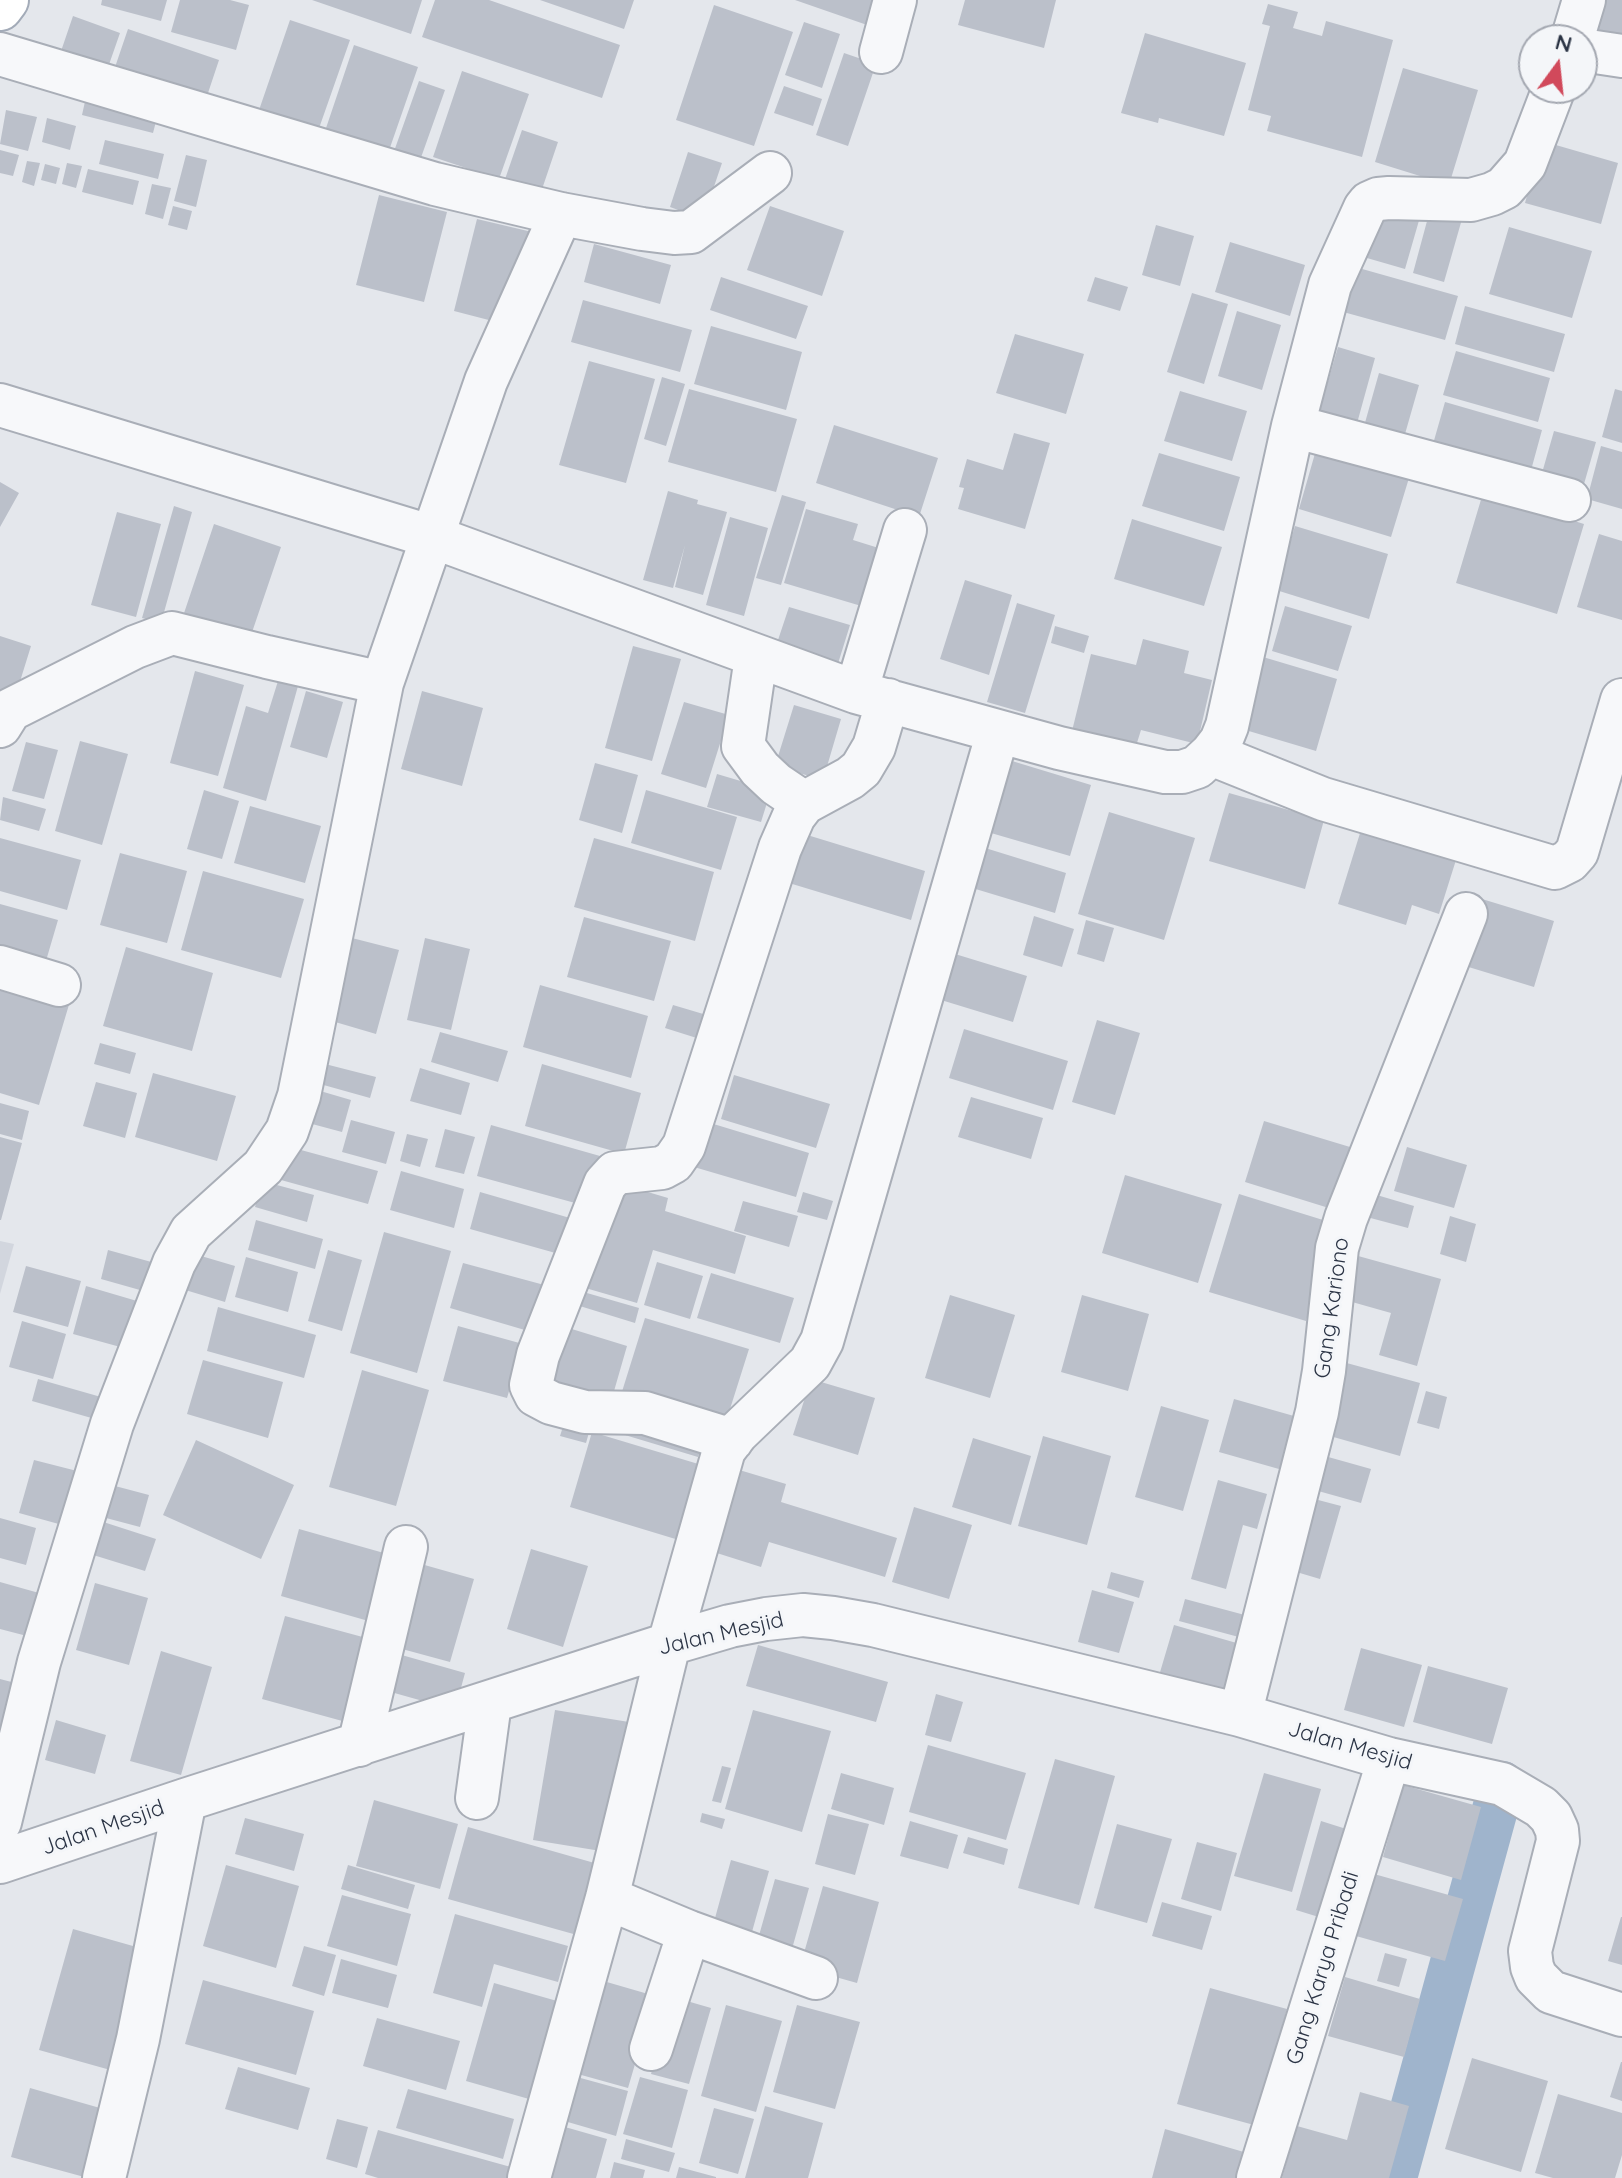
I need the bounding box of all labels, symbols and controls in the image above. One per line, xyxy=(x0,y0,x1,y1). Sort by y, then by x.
north arrow xyxy=(1518,24,1598,104)
text: N xyxy=(1552,27,1575,58)
street label: Gang Kariono xyxy=(1309,1236,1355,1380)
street label: Jalan Mesjid xyxy=(656,1607,786,1661)
street label: Jalan Mesjid xyxy=(1285,1716,1415,1776)
street label: Jalan Mesjid xyxy=(38,1795,168,1861)
street label: Gang Karya Pribadi xyxy=(1281,1868,1365,2068)

